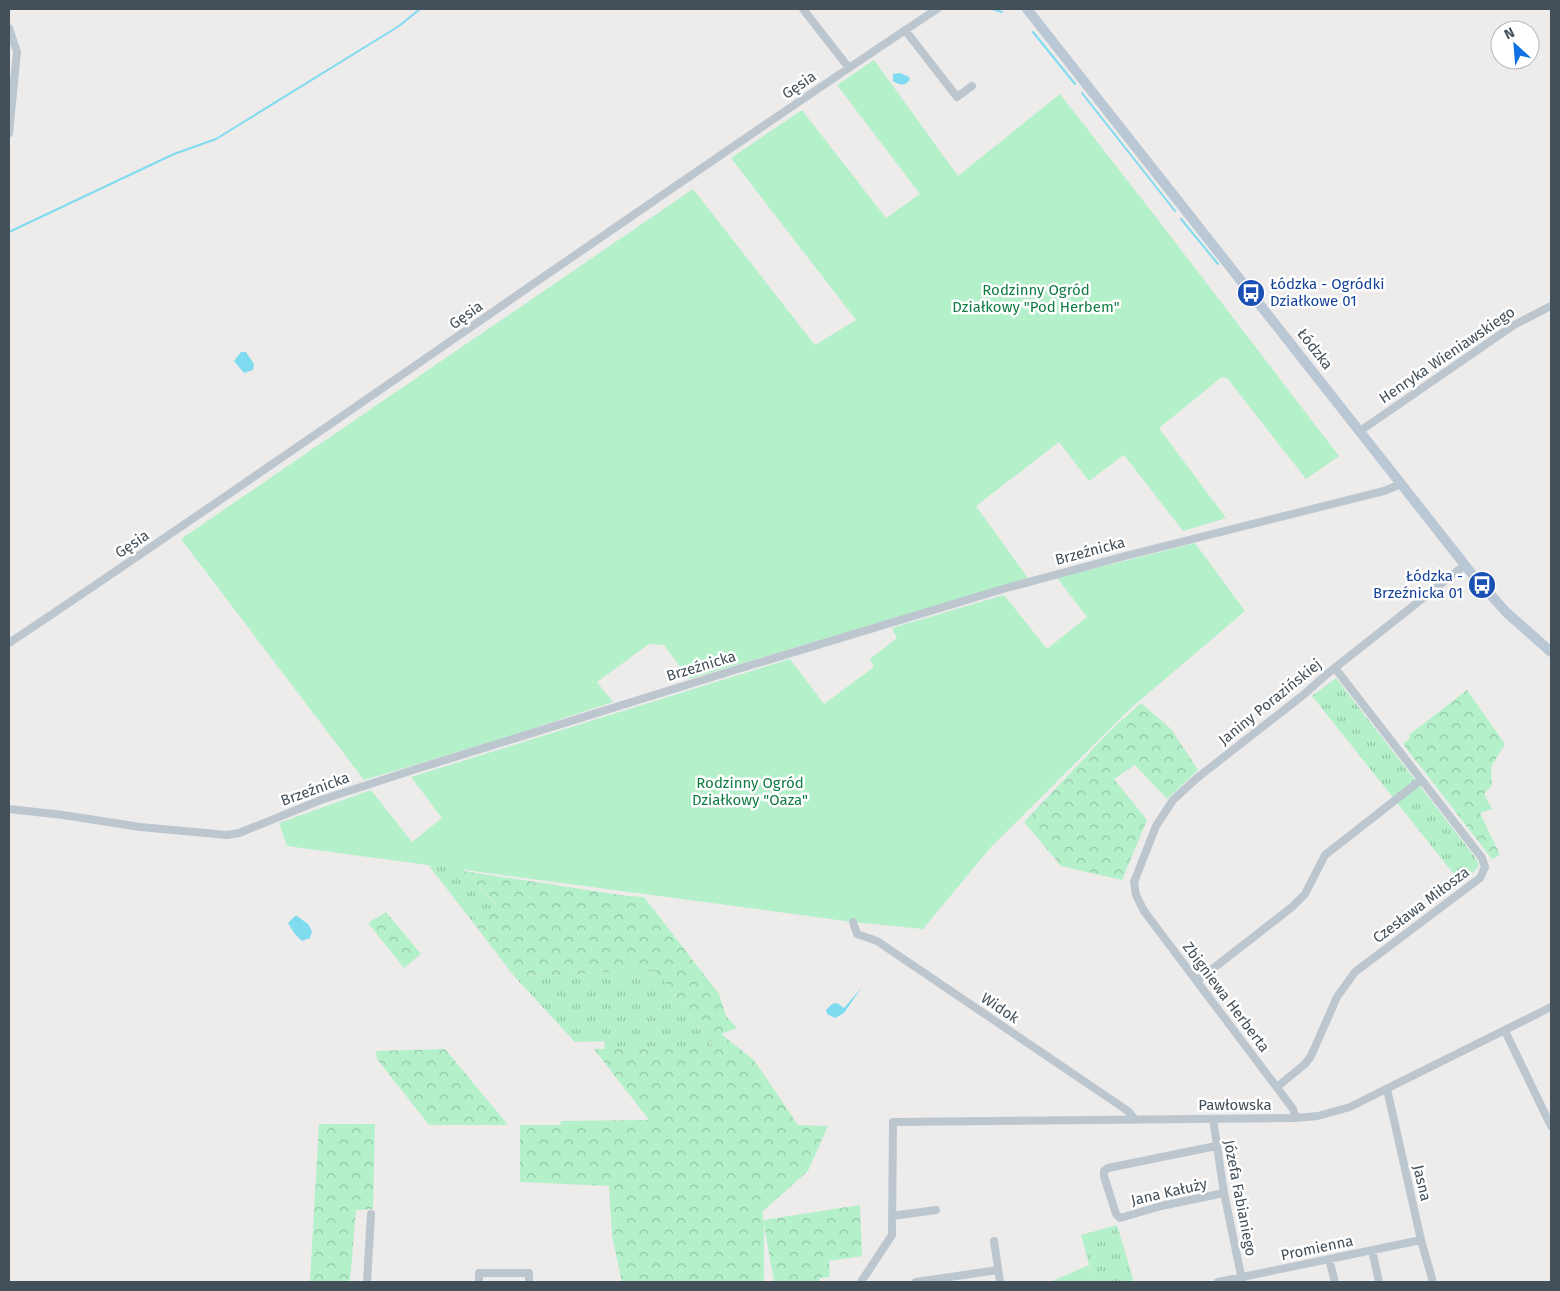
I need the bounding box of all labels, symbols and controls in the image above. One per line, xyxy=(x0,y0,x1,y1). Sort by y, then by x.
north arrow xyxy=(1490,20,1540,70)
text: N xyxy=(1502,24,1517,43)
street label: Gęsia xyxy=(779,67,819,103)
place label: Łódzka - Ogródki Działkowe 01 xyxy=(1270,275,1384,310)
bus stop icon: Łódzka - Ogródki Działkowe 01 xyxy=(1236,278,1266,308)
park label: Rodzinny Ogród Działkowy "Pod Herbem" xyxy=(952,281,1120,316)
street label: Gęsia xyxy=(446,297,486,333)
street label: Henryka Wieniawskiego xyxy=(1376,303,1518,407)
street label: Łódzka xyxy=(1293,325,1337,373)
street label: Gęsia xyxy=(112,526,152,562)
street label: Brzeźnicka xyxy=(1053,533,1127,569)
place label: Łódzka - Brzeźnicka 01 xyxy=(1373,567,1463,602)
bus stop icon: Łódzka - Brzeźnicka 01 xyxy=(1467,570,1497,600)
street label: Brzeźnicka xyxy=(664,647,738,685)
street label: Janiny Porazińskiej xyxy=(1215,655,1325,749)
street label: Brzeźnicka xyxy=(278,768,352,810)
park label: Rodzinny Ogród Działkowy "Oaza" xyxy=(692,774,808,809)
street label: Czesława Miłosza xyxy=(1369,863,1473,947)
street label: Zbigniewa Herberta xyxy=(1179,938,1273,1056)
street label: Widok xyxy=(978,989,1023,1027)
street label: Pawłowska xyxy=(1198,1096,1272,1114)
street label: Józefa Fabianiego xyxy=(1220,1138,1260,1258)
street label: Jasna xyxy=(1409,1163,1435,1203)
street label: Jana Kałuży xyxy=(1129,1174,1210,1210)
street label: Promienna xyxy=(1279,1232,1355,1264)

